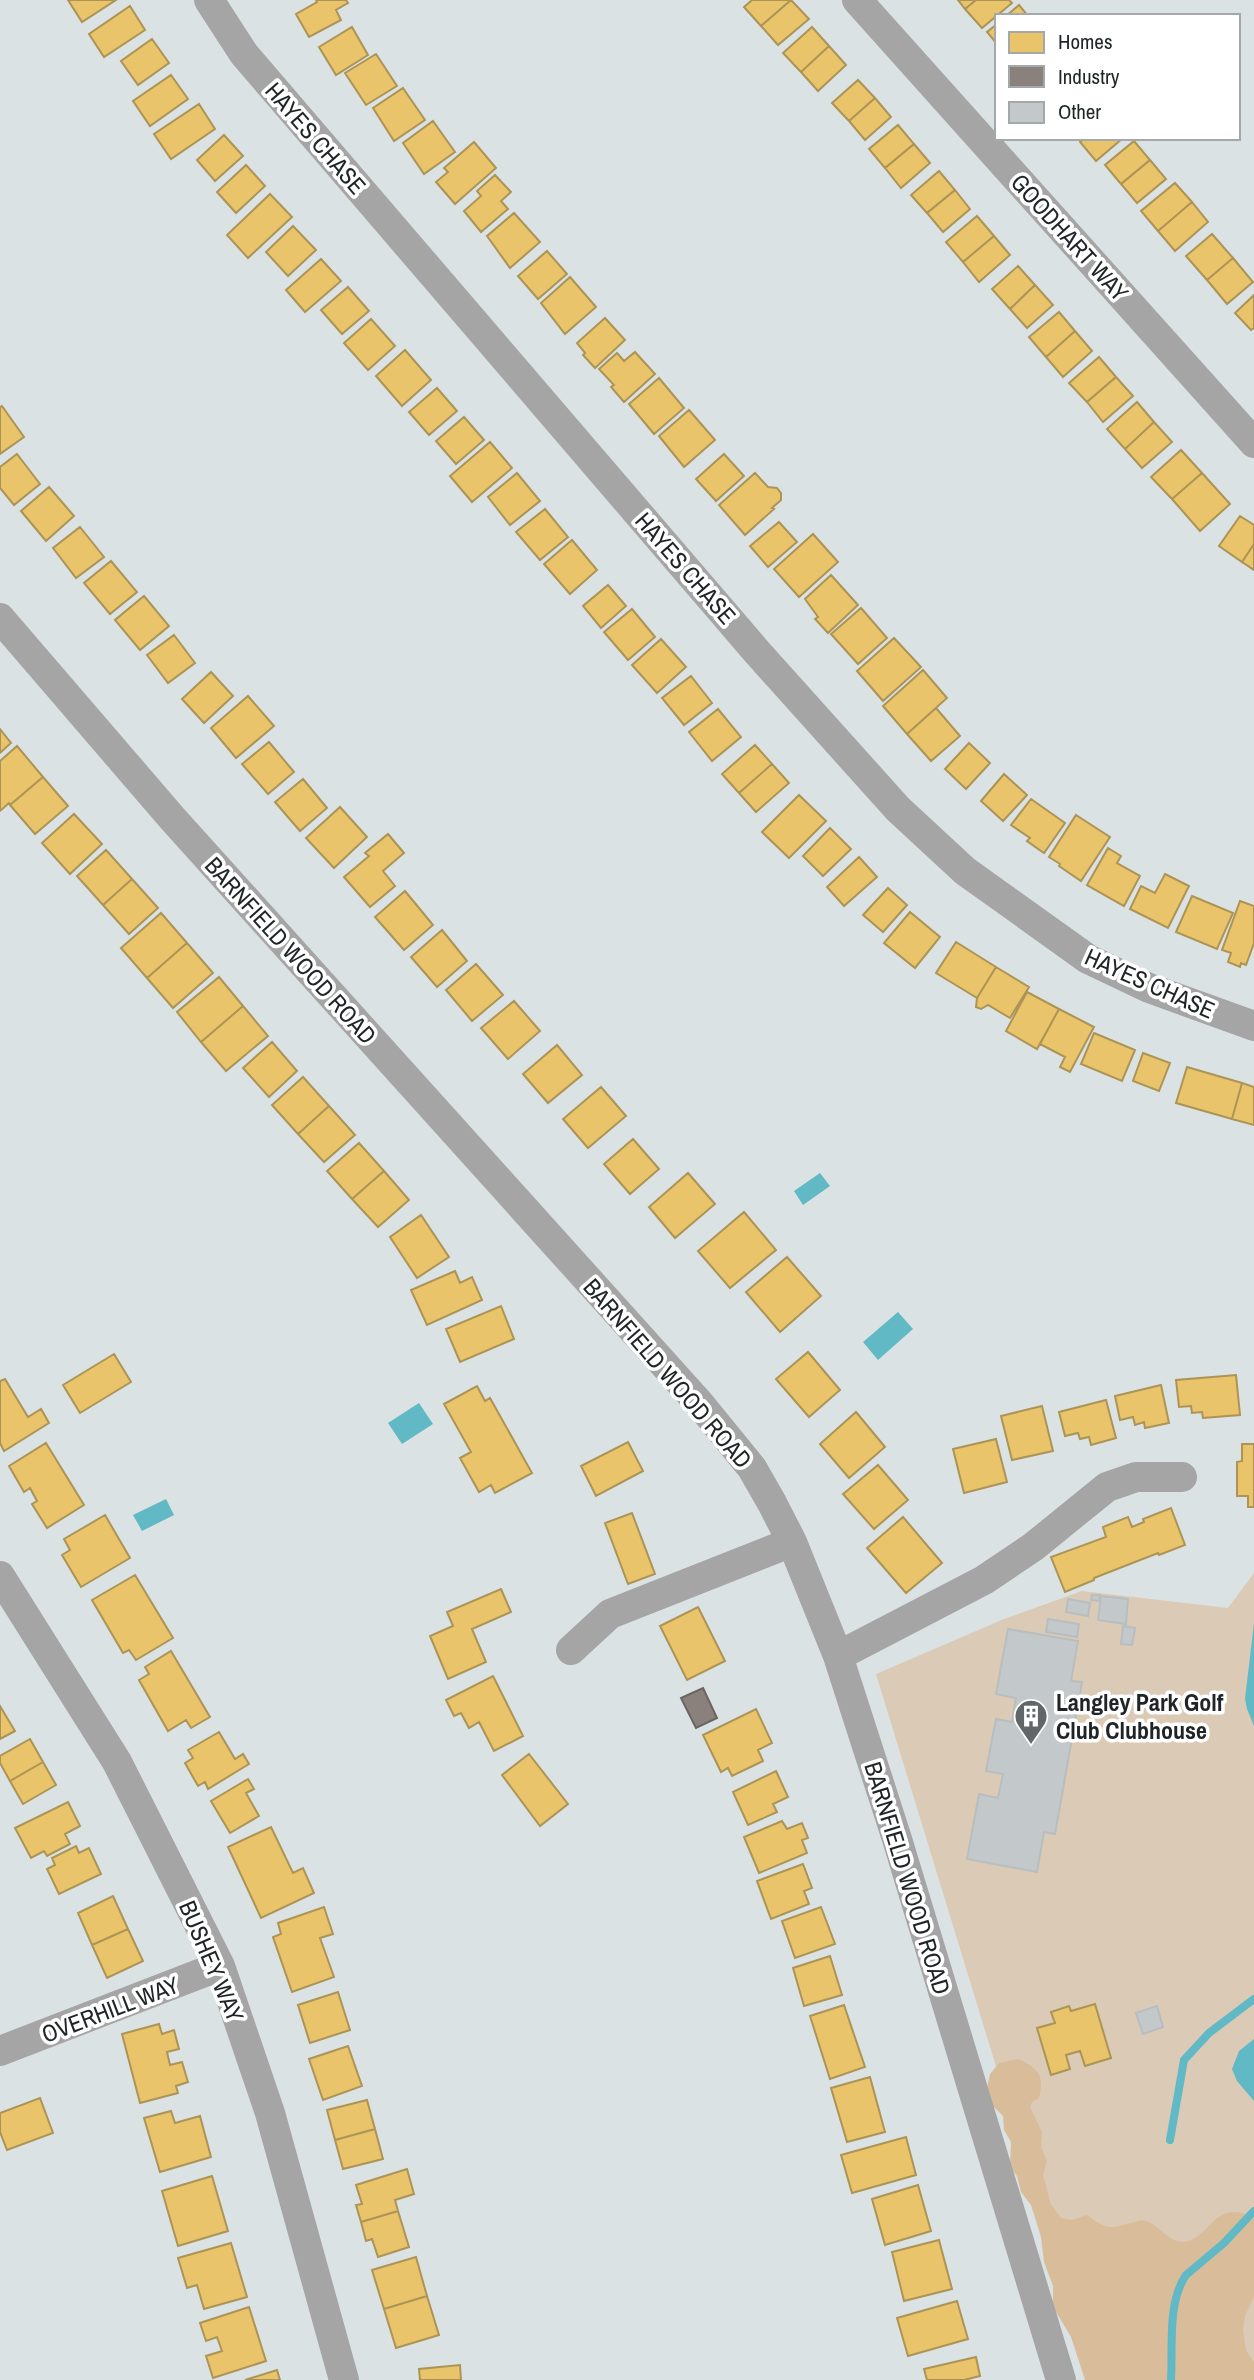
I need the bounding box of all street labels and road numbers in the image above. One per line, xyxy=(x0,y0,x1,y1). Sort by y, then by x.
street label: HAYES CHASE xyxy=(258,75,374,201)
street label: GOODHART WAY xyxy=(1004,166,1136,308)
street label: HAYES CHASE xyxy=(628,505,744,631)
street label: BARNFIELD WOOD ROAD xyxy=(198,850,384,1050)
street label: HAYES CHASE xyxy=(1080,940,1220,1026)
street label: BARNFIELD WOOD ROAD xyxy=(577,1271,759,1475)
street label: BARNFIELD WOOD ROAD xyxy=(857,1758,959,1998)
street label: BUSHEY WAY xyxy=(172,1895,252,2027)
street label: OVERHILL WAY xyxy=(37,1968,183,2050)

